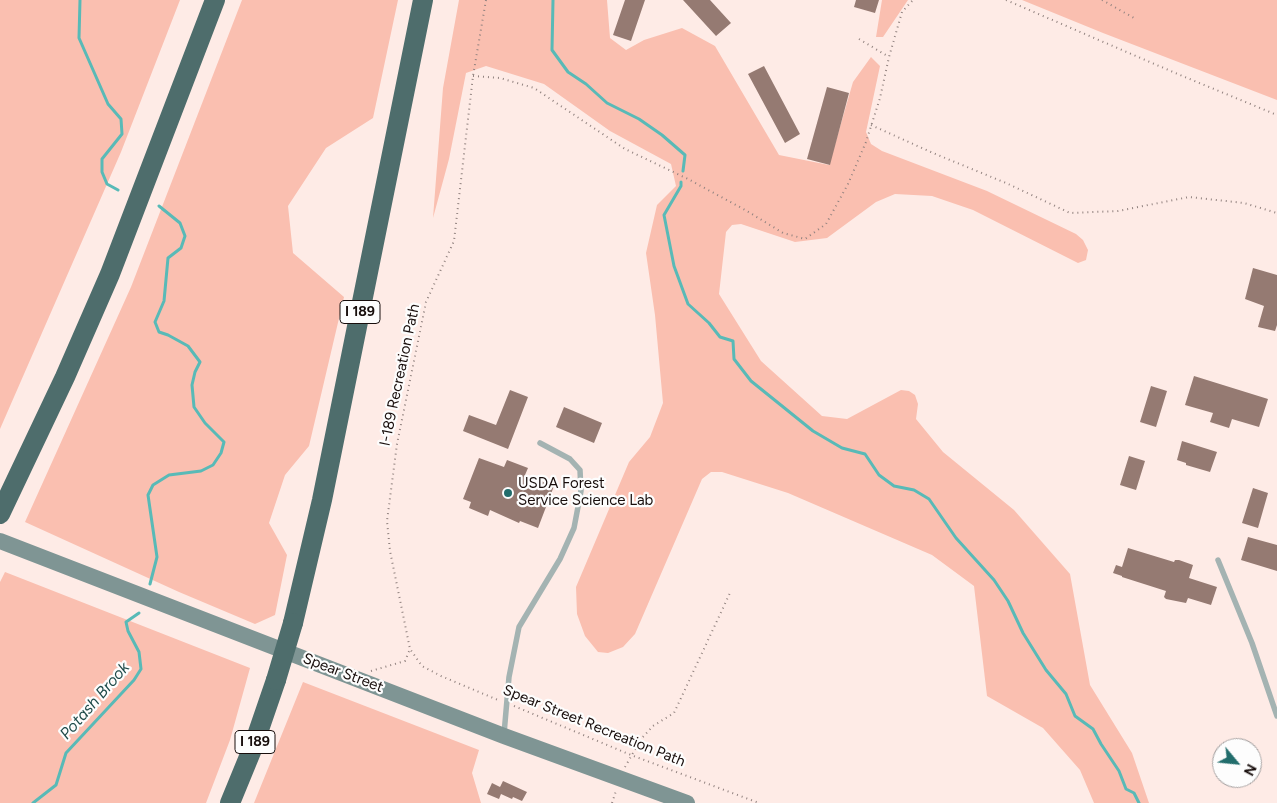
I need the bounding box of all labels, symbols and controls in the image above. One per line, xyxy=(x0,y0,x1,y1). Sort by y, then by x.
road number: I 189 xyxy=(340,300,380,324)
street label: I-189 Recreation Path xyxy=(376,302,424,448)
place label: USDA Forest Service Science Lab xyxy=(518,475,653,510)
marker: USDA Forest Service Science Lab xyxy=(502,487,514,499)
street label: Spear Street xyxy=(300,649,386,697)
water label: Potash Brook xyxy=(56,659,134,743)
street label: Spear Street Recreation Path xyxy=(500,681,688,771)
road number: I 189 xyxy=(235,730,275,754)
north arrow xyxy=(1212,738,1262,788)
text: N xyxy=(1240,761,1260,779)

